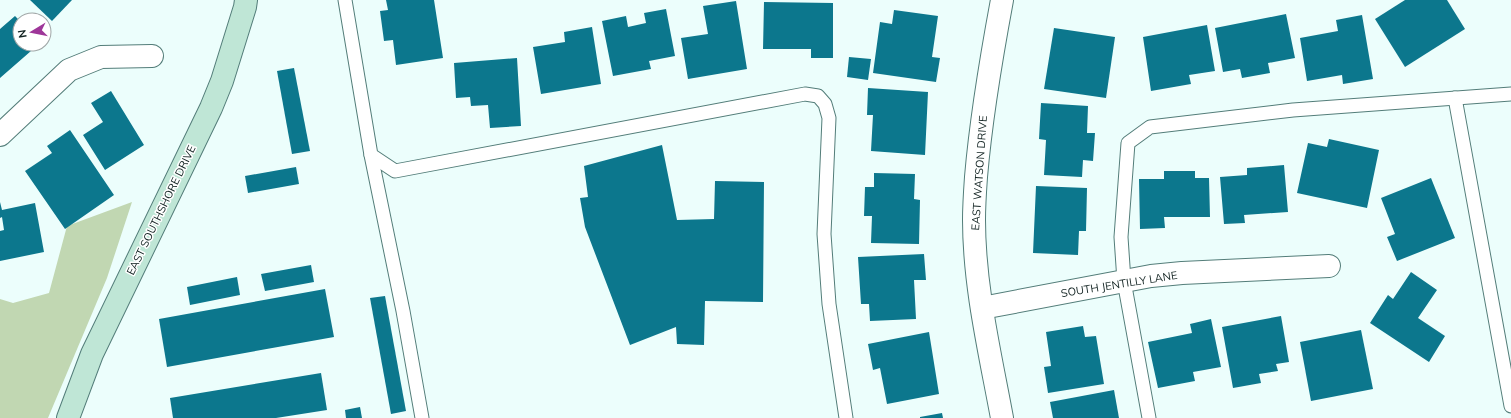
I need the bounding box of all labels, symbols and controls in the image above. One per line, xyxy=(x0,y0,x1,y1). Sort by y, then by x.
north arrow xyxy=(12,12,52,52)
text: N xyxy=(15,28,30,39)
street label: EAST WATSON DRIVE xyxy=(968,115,990,231)
street label: EAST SOUTHSHORE DRIVE xyxy=(123,143,199,277)
street label: SOUTH JENTILLY LANE xyxy=(1060,268,1178,300)

